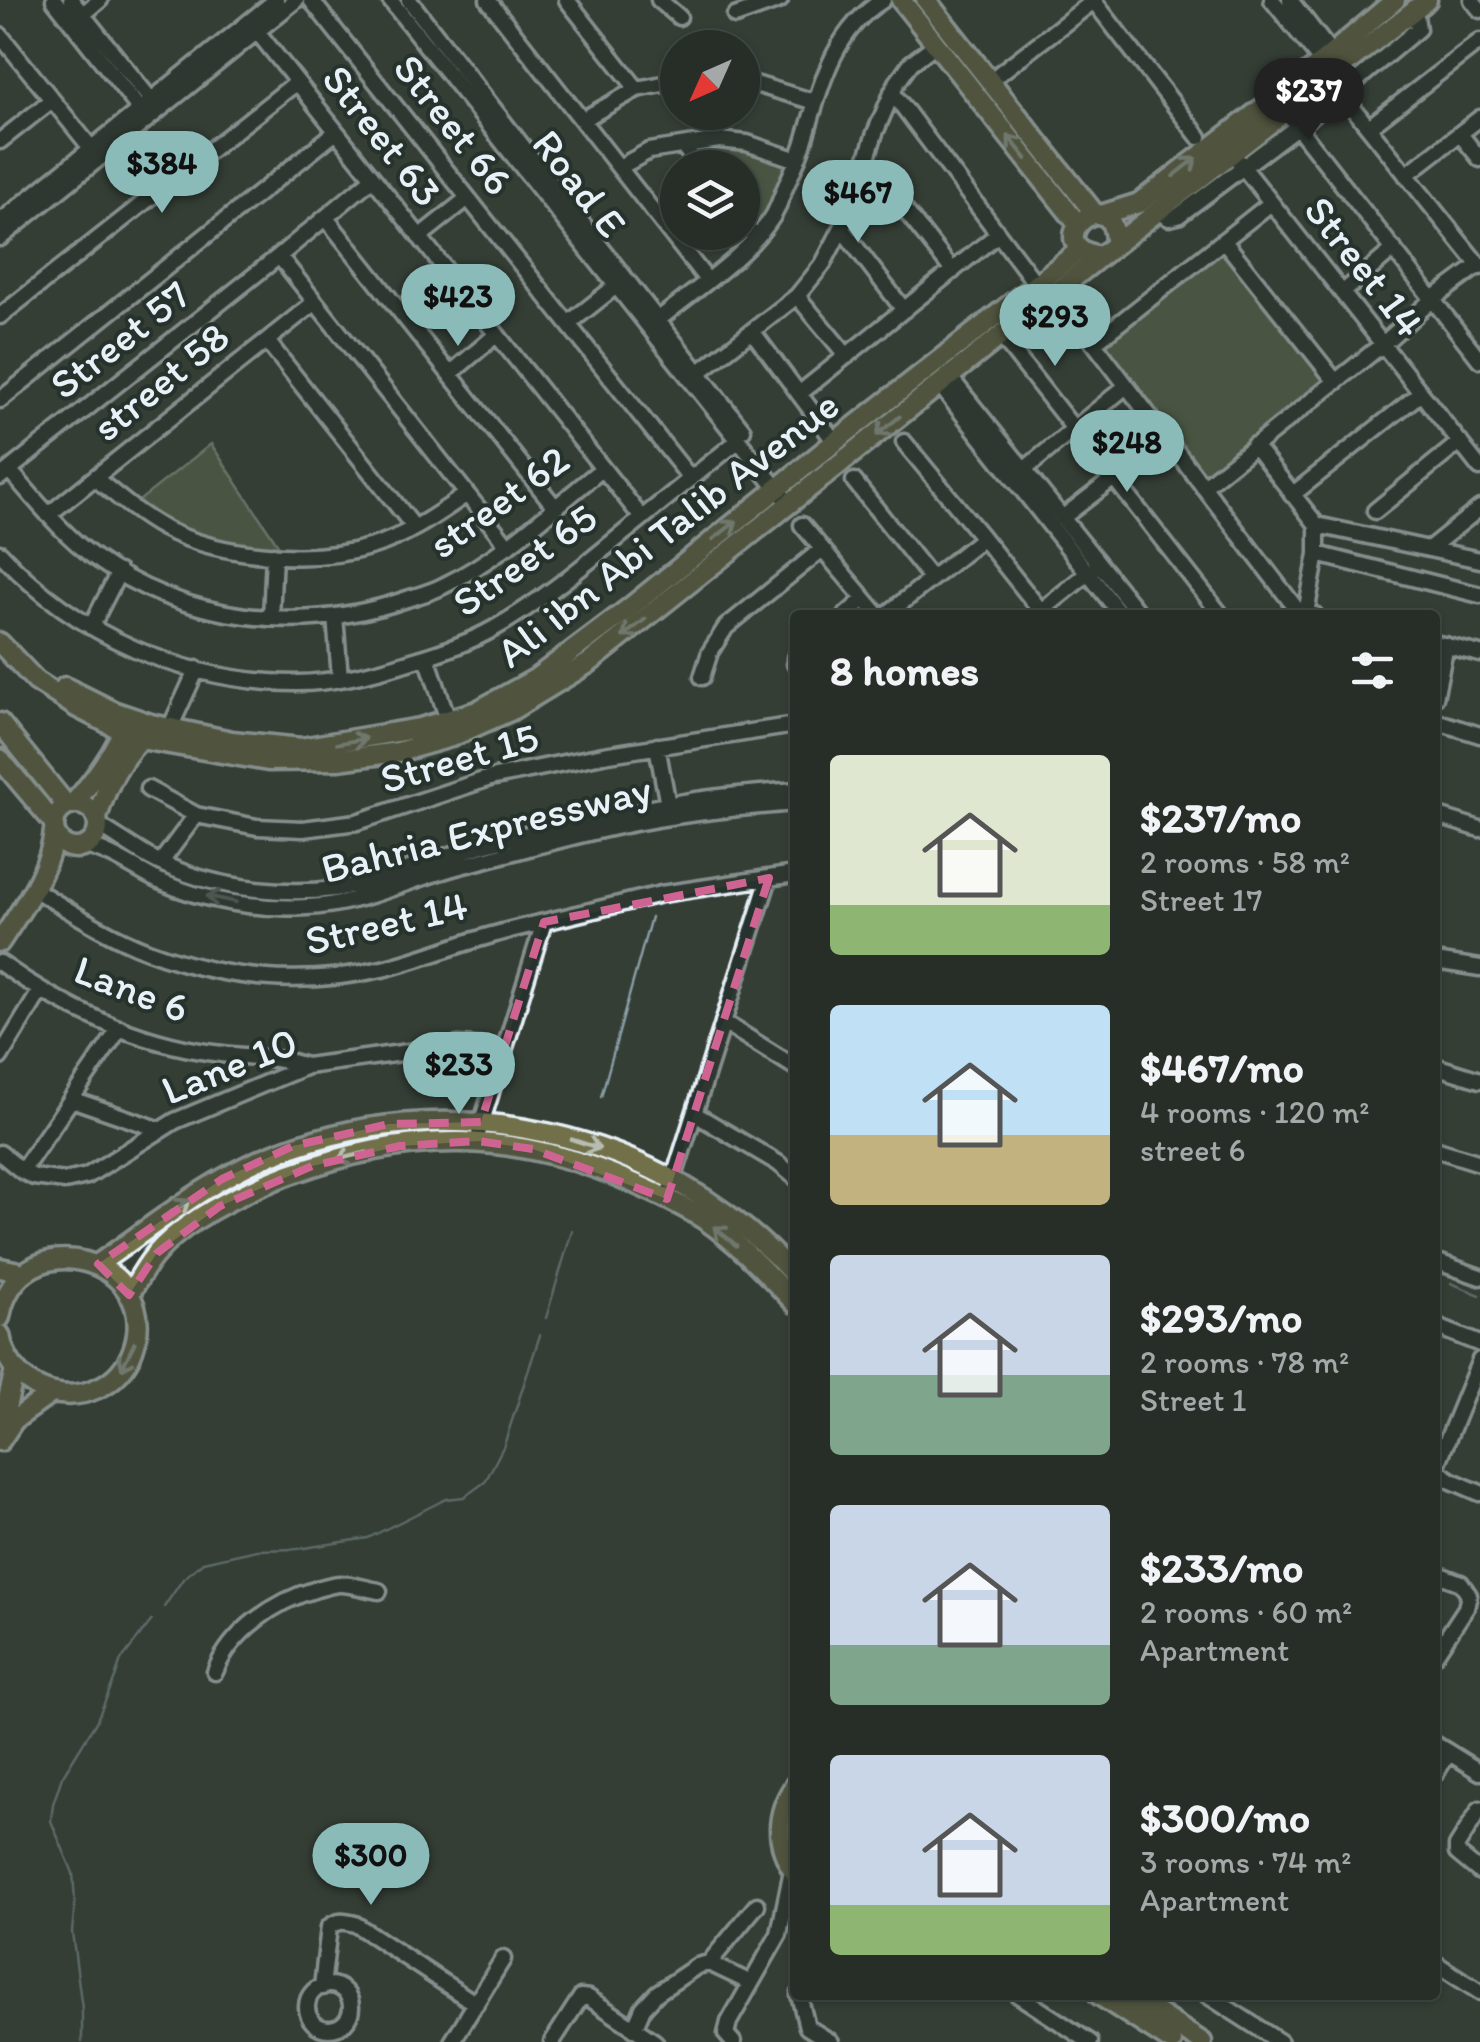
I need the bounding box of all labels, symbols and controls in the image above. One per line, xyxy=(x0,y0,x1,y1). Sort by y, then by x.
north arrow xyxy=(660,30,760,130)
map controls xyxy=(660,30,760,250)
street label: Street 66 xyxy=(383,44,524,205)
street label: Street 63 xyxy=(312,54,454,216)
pin: $237 xyxy=(1250,58,1368,143)
text: $237 xyxy=(1276,71,1342,109)
street label: Road E xyxy=(522,119,638,248)
pin: $384 xyxy=(103,131,221,216)
one-way arrow xyxy=(1007,134,1028,161)
text: $384 xyxy=(127,144,197,182)
button: layers xyxy=(660,150,760,250)
one-way arrow xyxy=(1171,157,1198,178)
pin: $467 xyxy=(799,160,917,245)
text: $467 xyxy=(824,173,892,211)
street label: Street 14 xyxy=(1294,186,1436,347)
pin: $423 xyxy=(399,264,517,349)
street label: Street 57 xyxy=(39,269,199,410)
text: $423 xyxy=(423,277,493,315)
pin: $293 xyxy=(996,284,1114,369)
text: $293 xyxy=(1021,297,1089,335)
street label: street 58 xyxy=(82,311,239,452)
street label: Ali ibn Abi Talib Avenue xyxy=(486,379,849,678)
pin: $248 xyxy=(1068,410,1186,495)
one-way arrow xyxy=(876,415,902,437)
text: $248 xyxy=(1092,423,1162,461)
street label: street 62 xyxy=(418,434,578,569)
street label: Street 65 xyxy=(442,491,606,628)
one-way arrow xyxy=(711,519,737,541)
one-way arrow xyxy=(621,617,647,639)
icon: filters xyxy=(1345,643,1400,698)
text: 8 homes xyxy=(830,645,979,696)
street label: Street 15 xyxy=(374,711,544,804)
one-way arrow xyxy=(335,731,368,749)
street label: Bahria Expressway xyxy=(316,763,657,894)
text: $237/mo xyxy=(1140,792,1301,843)
icon: home xyxy=(910,795,1030,915)
text: 2 rooms · 58 m² xyxy=(1140,843,1350,881)
street label: Street 14 xyxy=(300,879,472,966)
text: Street 17 xyxy=(1140,881,1263,919)
one-way arrow xyxy=(206,888,238,907)
street label: Lane 6 xyxy=(67,943,196,1033)
street label: Lane 10 xyxy=(154,1015,304,1116)
pin: $233 xyxy=(400,1032,518,1117)
text: $467/mo xyxy=(1140,1042,1304,1093)
text: $233 xyxy=(425,1045,493,1083)
icon: home xyxy=(910,1045,1030,1165)
text: 4 rooms · 120 m² xyxy=(1140,1093,1370,1131)
text: street 6 xyxy=(1140,1131,1246,1169)
one-way arrow xyxy=(570,1136,601,1154)
one-way arrow xyxy=(337,1148,369,1166)
one-way arrow xyxy=(162,1197,191,1218)
one-way arrow xyxy=(712,1225,738,1247)
text: $293/mo xyxy=(1140,1292,1303,1343)
icon: home xyxy=(910,1295,1030,1415)
one-way arrow xyxy=(117,1340,136,1370)
text: 2 rooms · 78 m² xyxy=(1140,1343,1349,1381)
text: Street 1 xyxy=(1140,1381,1247,1419)
text: $233/mo xyxy=(1140,1542,1303,1593)
icon: home xyxy=(910,1545,1030,1665)
text: 2 rooms · 60 m² xyxy=(1140,1593,1352,1631)
text: Apartment xyxy=(1140,1631,1289,1669)
text: $300/mo xyxy=(1140,1792,1310,1843)
icon: home xyxy=(910,1795,1030,1915)
pin: $300 xyxy=(312,1823,430,1908)
text: $300 xyxy=(334,1836,408,1874)
text: 3 rooms · 74 m² xyxy=(1140,1843,1351,1881)
text: Apartment xyxy=(1140,1881,1289,1919)

